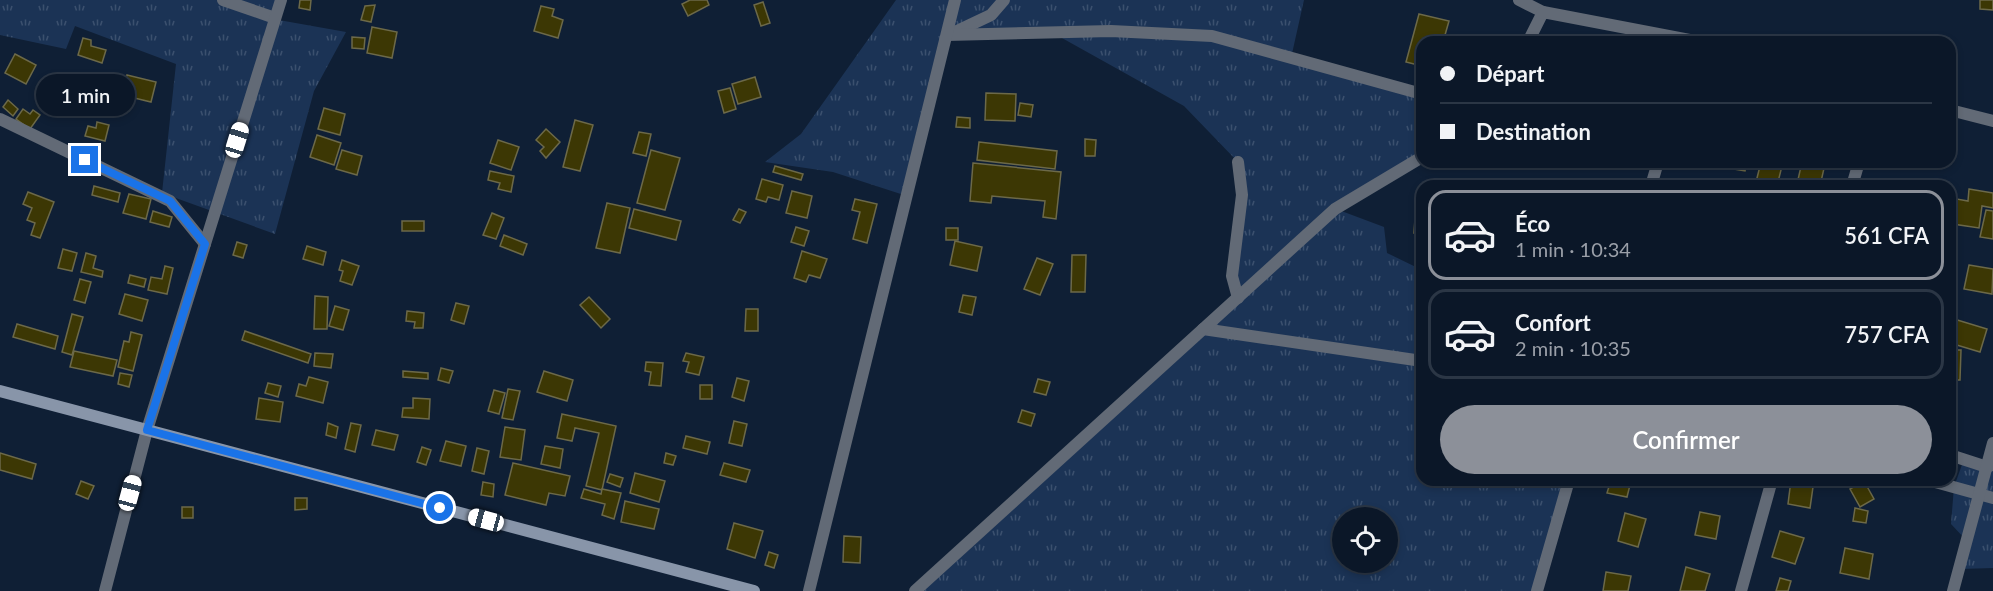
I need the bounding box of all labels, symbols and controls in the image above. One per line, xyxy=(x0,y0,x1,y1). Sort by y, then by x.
text: Départ xyxy=(1476,60,1544,87)
callout: 1 min xyxy=(36,73,134,115)
text: 1 min xyxy=(61,83,110,107)
text: Destination xyxy=(1476,118,1591,145)
car xyxy=(223,120,251,160)
route end xyxy=(71,146,98,173)
icon: car xyxy=(1443,208,1497,262)
text: Éco xyxy=(1515,210,1550,237)
text: 561 CFA xyxy=(1844,222,1929,249)
text: 1 min · 10:34 xyxy=(1515,237,1631,261)
icon: car xyxy=(1443,307,1497,361)
text: Confort xyxy=(1515,309,1591,336)
text: 757 CFA xyxy=(1844,321,1929,348)
text: 2 min · 10:35 xyxy=(1515,336,1631,360)
button: Confirmer xyxy=(1440,405,1932,474)
car xyxy=(117,473,143,513)
route start xyxy=(426,494,453,521)
car xyxy=(466,507,506,533)
map controls xyxy=(1332,507,1398,573)
button: locate xyxy=(1332,507,1398,573)

